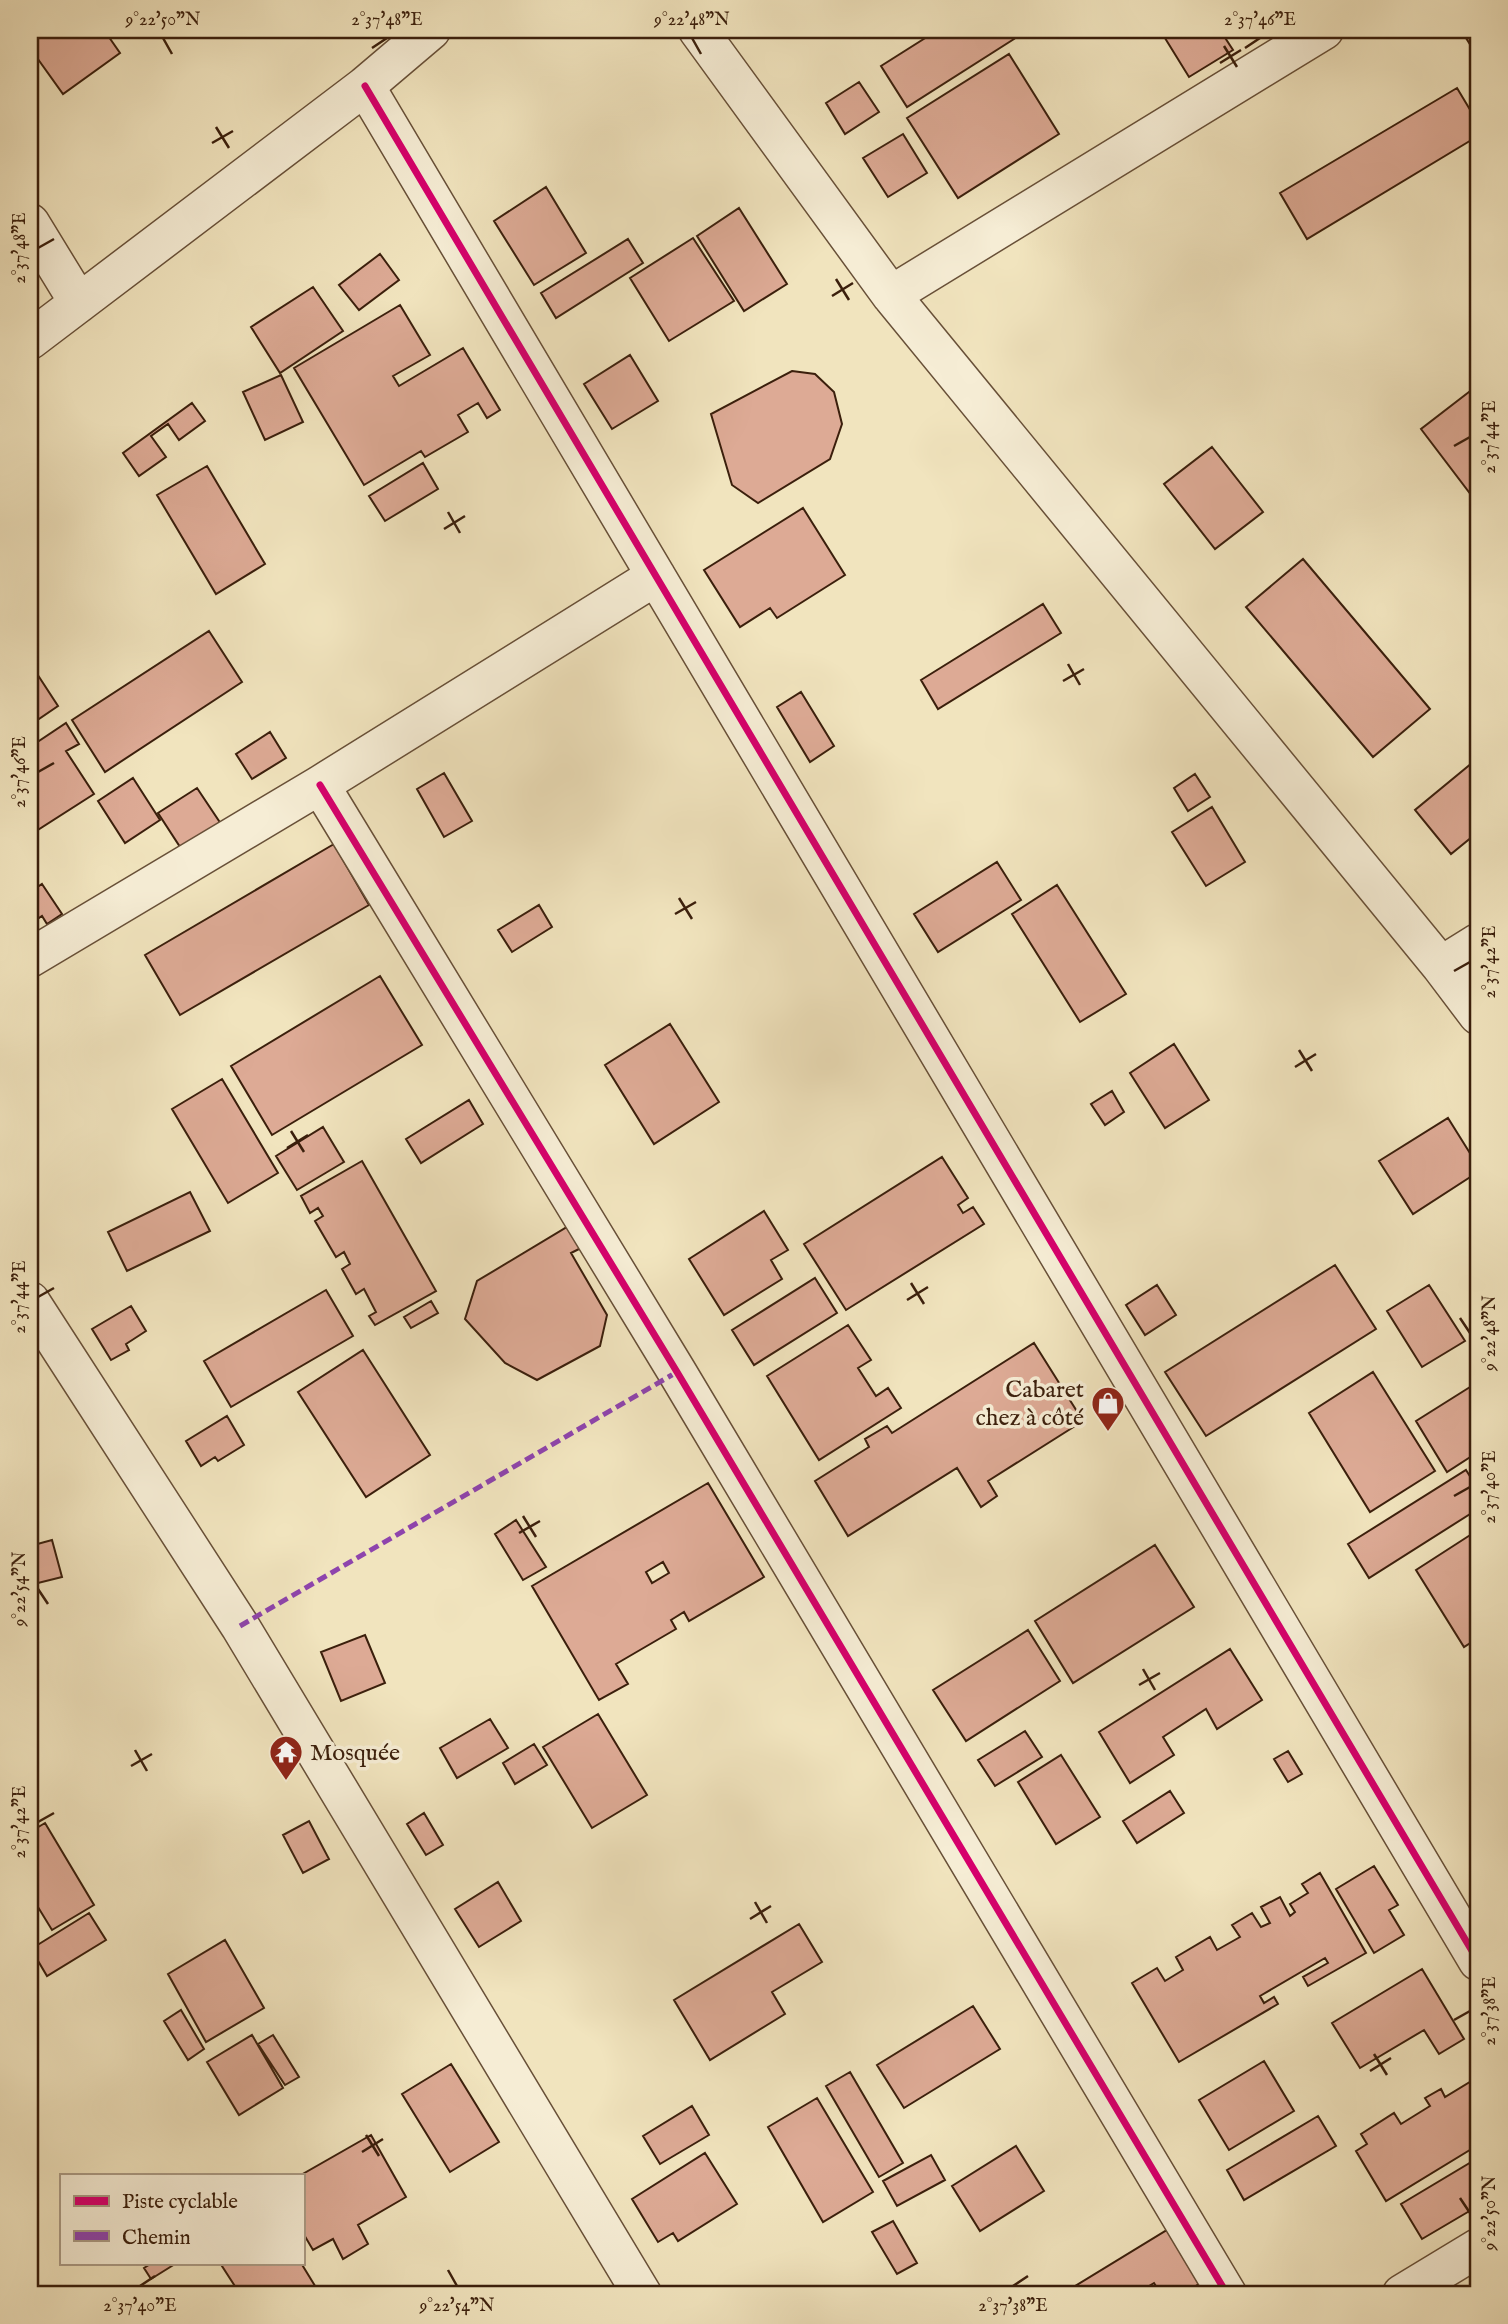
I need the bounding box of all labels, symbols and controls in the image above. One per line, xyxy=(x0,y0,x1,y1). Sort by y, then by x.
text: 9°22'50"N xyxy=(124,9,201,32)
text: 2°37'48"E xyxy=(351,9,423,32)
text: 9°22'48"N xyxy=(653,9,730,32)
text: 2°37'46"E xyxy=(1224,9,1296,32)
text: 2°37'48"E xyxy=(9,212,32,284)
text: 2°37'44"E xyxy=(1479,400,1502,474)
text: 2°37'46"E xyxy=(9,736,32,808)
text: 2°37'42"E xyxy=(1479,926,1502,998)
text: 2°37'44"E xyxy=(9,1260,32,1334)
text: 9°22'48"N xyxy=(1479,1295,1502,1372)
place label: Cabaret chez à côté xyxy=(976,1375,1084,1434)
shop icon: Cabaret chez à côté xyxy=(1089,1384,1127,1433)
text: 2°37'40"E xyxy=(1479,1450,1502,1524)
text: 9°22'54"N xyxy=(9,1551,32,1628)
temple icon: Mosquée xyxy=(267,1733,305,1782)
place label: Mosquée xyxy=(310,1738,400,1769)
text: 2°37'42"E xyxy=(9,1786,32,1858)
text: 2°37'38"E xyxy=(1479,1976,1502,2046)
legend xyxy=(60,2174,304,2264)
text: 9°22'50"N xyxy=(1479,2175,1502,2252)
text: Piste cyclable xyxy=(122,2189,238,2216)
text: Chemin xyxy=(122,2225,191,2252)
text: 2°37'40"E xyxy=(103,2295,177,2318)
text: 9°22'54"N xyxy=(418,2295,495,2318)
text: 2°37'38"E xyxy=(978,2295,1048,2318)

